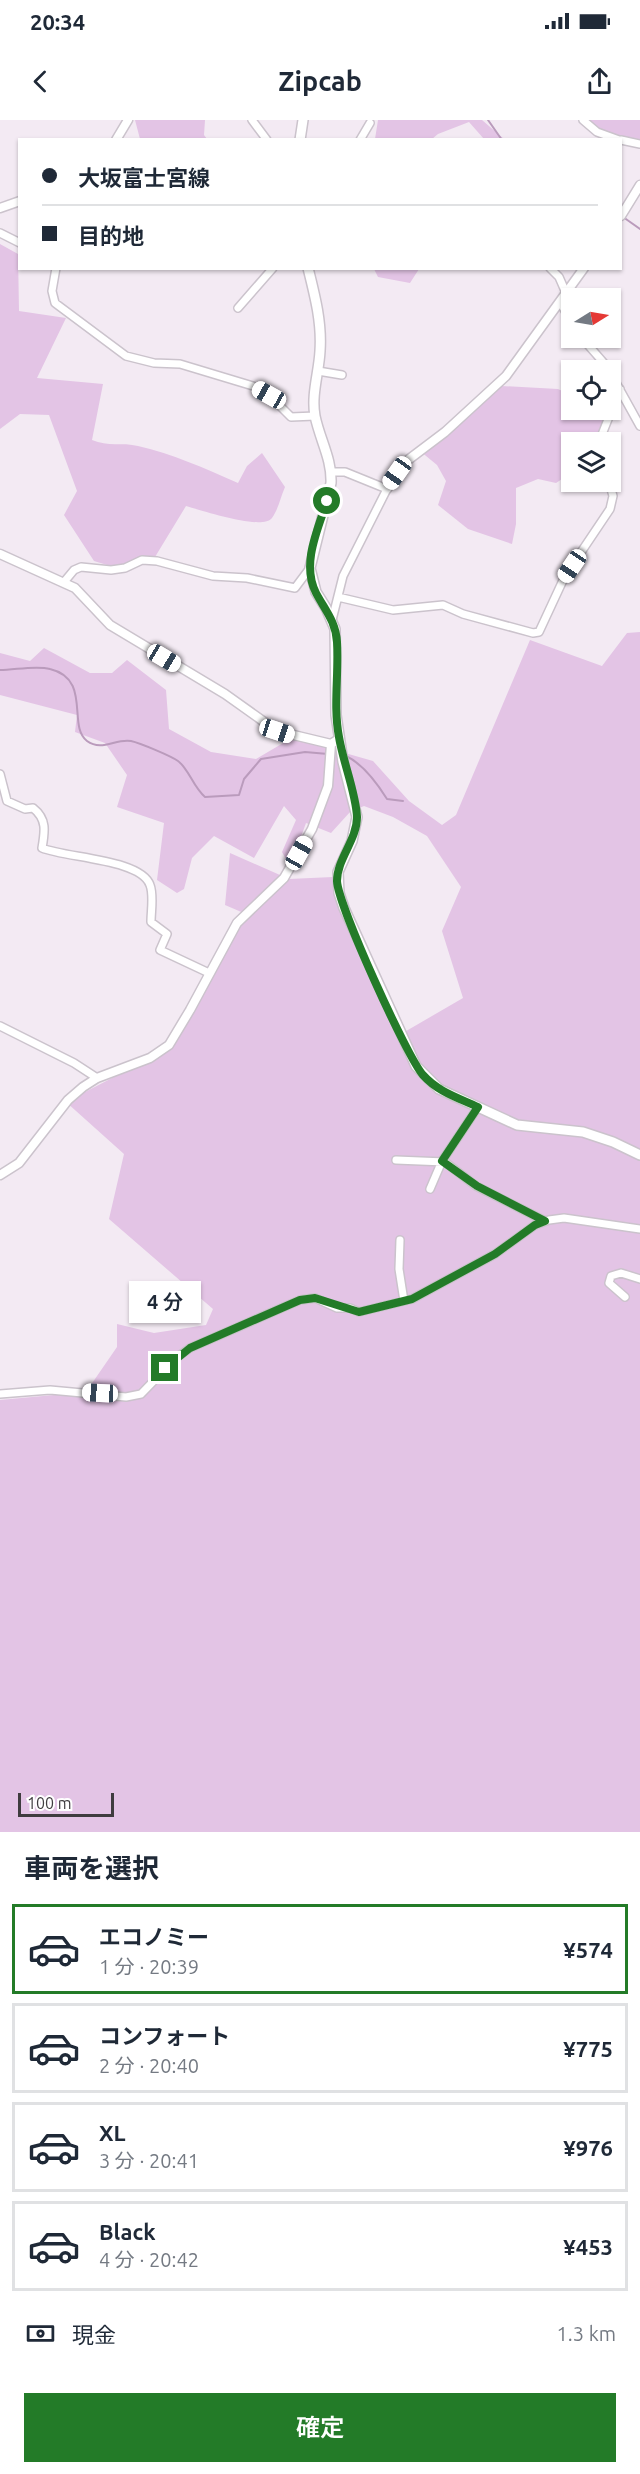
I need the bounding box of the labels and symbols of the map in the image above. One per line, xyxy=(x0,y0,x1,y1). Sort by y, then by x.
north arrow xyxy=(561,288,621,348)
car xyxy=(249,378,289,412)
car xyxy=(379,453,415,493)
route start xyxy=(313,487,340,514)
car xyxy=(554,546,590,586)
car xyxy=(144,641,184,675)
car xyxy=(257,717,297,745)
car xyxy=(282,833,316,873)
callout: 4 分 xyxy=(129,1281,201,1323)
route end xyxy=(151,1354,178,1381)
car xyxy=(82,1383,118,1403)
scale bar xyxy=(18,1790,114,1818)

